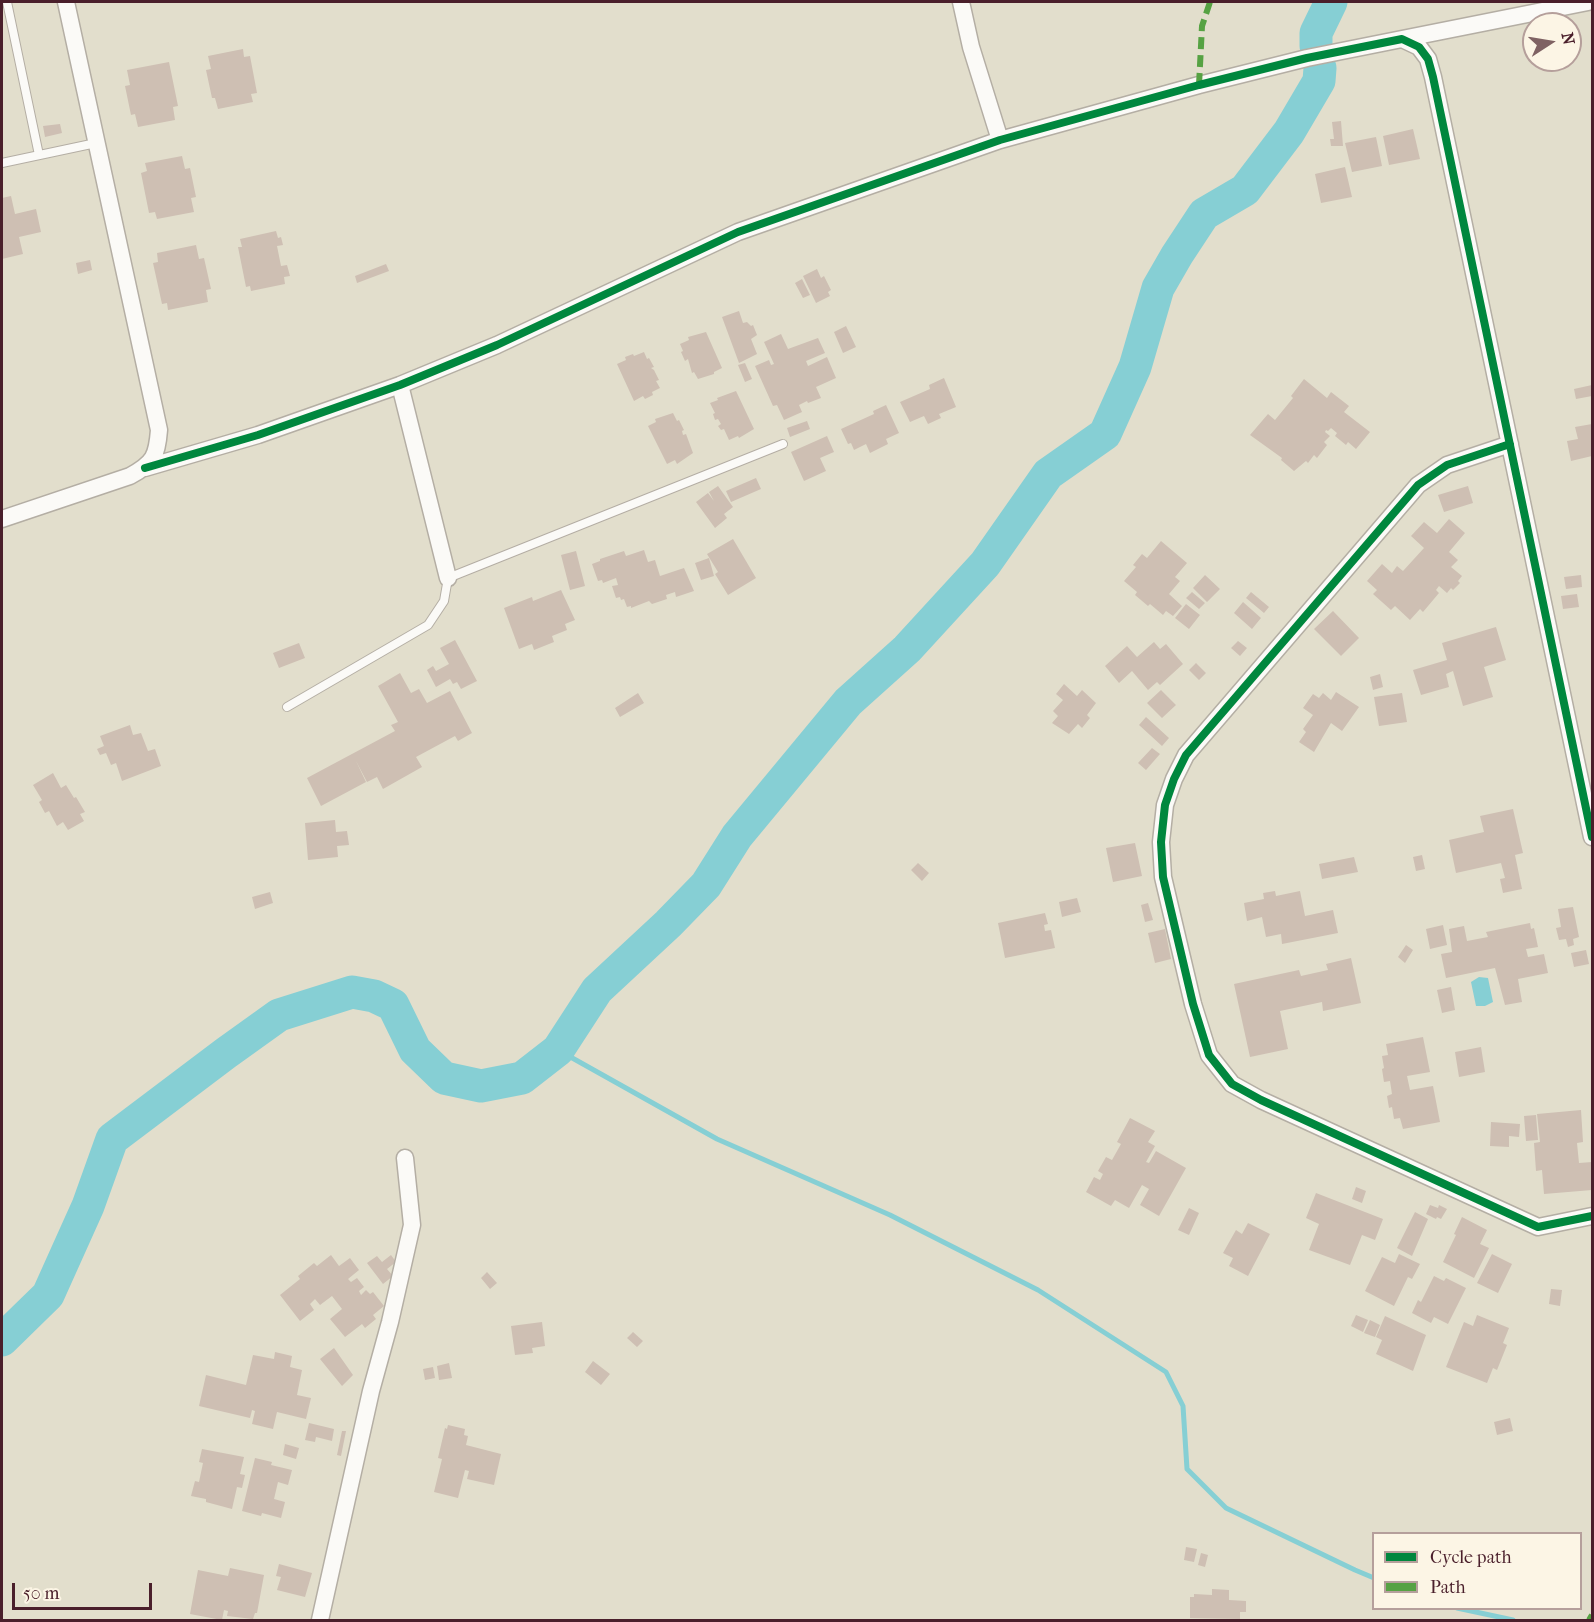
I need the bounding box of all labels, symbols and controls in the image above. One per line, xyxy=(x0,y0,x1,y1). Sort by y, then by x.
north arrow xyxy=(1522,12,1582,72)
text: N xyxy=(1558,31,1579,46)
legend xyxy=(1372,1532,1582,1610)
text: Cycle path xyxy=(1430,1547,1511,1568)
scale bar xyxy=(15,1571,154,1609)
text: Path xyxy=(1430,1577,1466,1598)
text: 50 m xyxy=(23,1583,59,1604)

